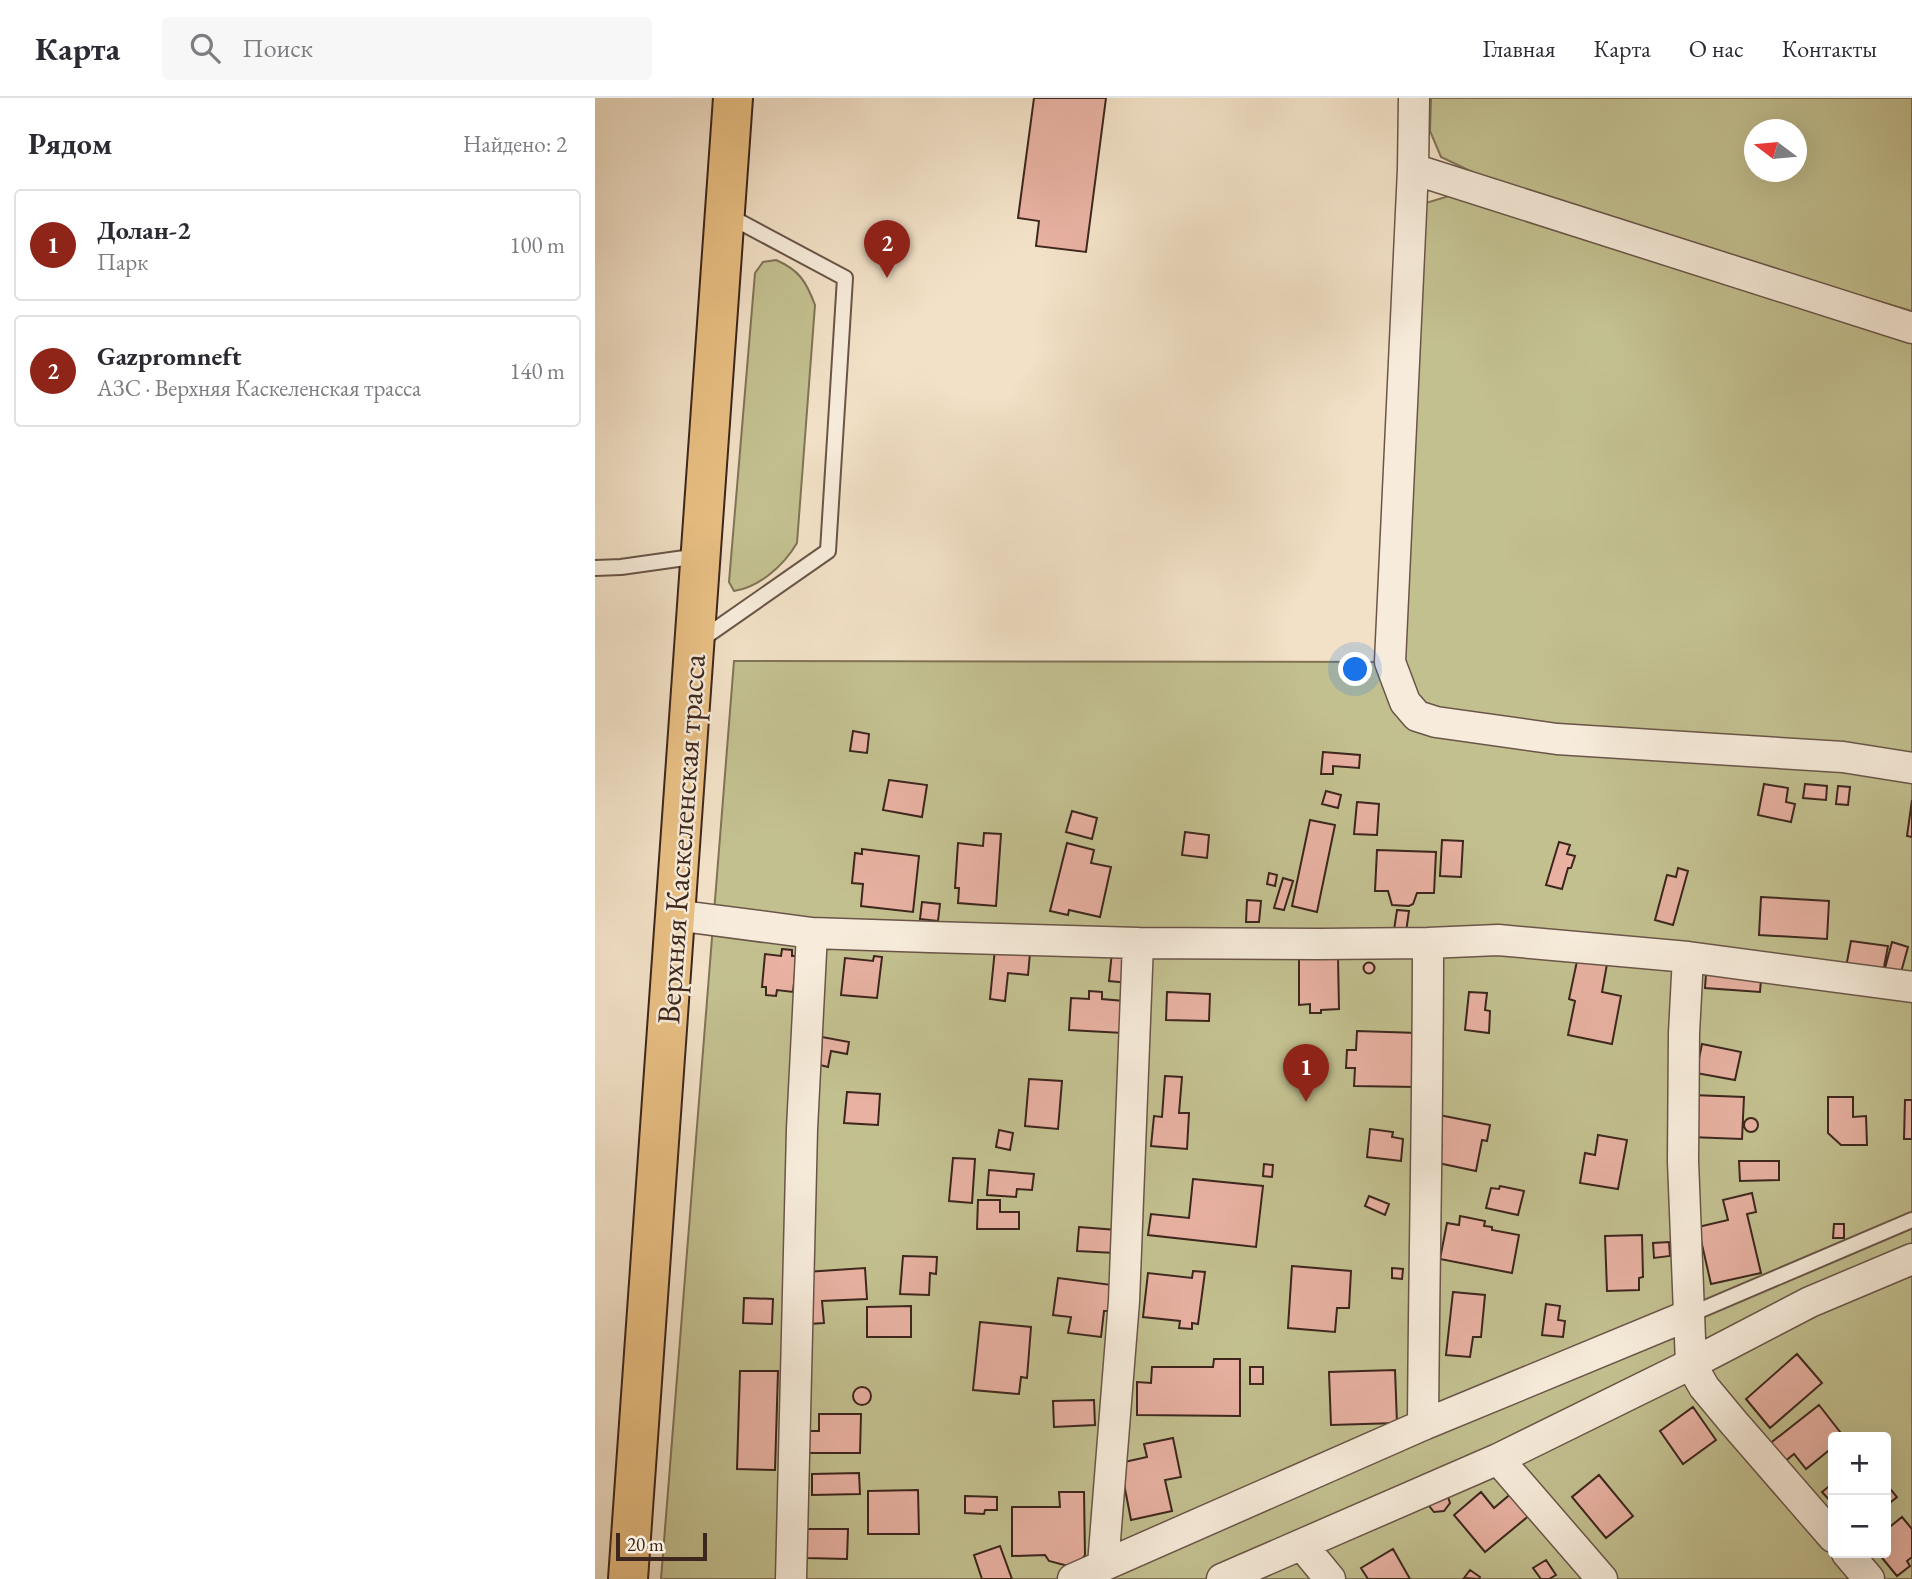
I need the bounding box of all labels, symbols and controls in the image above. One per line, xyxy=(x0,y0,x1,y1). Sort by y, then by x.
search box xyxy=(162,17,652,80)
text: Карта xyxy=(35,27,120,70)
icon: search xyxy=(186,29,224,67)
text: Поиск xyxy=(242,31,313,65)
text: Главная xyxy=(1482,33,1556,64)
text: Карта xyxy=(1594,33,1651,64)
text: О нас xyxy=(1689,33,1744,64)
text: Контакты xyxy=(1782,33,1877,64)
north arrow xyxy=(1744,119,1807,182)
text: Рядом xyxy=(28,124,112,163)
text: Найдено: 2 xyxy=(463,129,567,159)
text: Долан-2 xyxy=(97,213,191,247)
pin: 2 xyxy=(864,220,910,278)
text: 1 xyxy=(47,230,59,260)
text: 100 m xyxy=(509,230,565,260)
text: Парк xyxy=(97,247,148,277)
text: Gazpromneft xyxy=(97,339,241,373)
text: 2 xyxy=(47,356,59,386)
text: 140 m xyxy=(509,356,565,386)
text: АЗС · Верхняя Каскеленская трасса xyxy=(97,373,421,403)
street label: Верхняя Каскеленская трасса xyxy=(647,652,715,1025)
your location xyxy=(1338,652,1372,686)
pin: 1 xyxy=(1283,1044,1329,1102)
map controls xyxy=(1828,1432,1891,1558)
button: + xyxy=(1828,1432,1891,1495)
button: − xyxy=(1828,1495,1891,1558)
scale bar xyxy=(616,1530,707,1562)
text: 20 m xyxy=(627,1532,664,1557)

